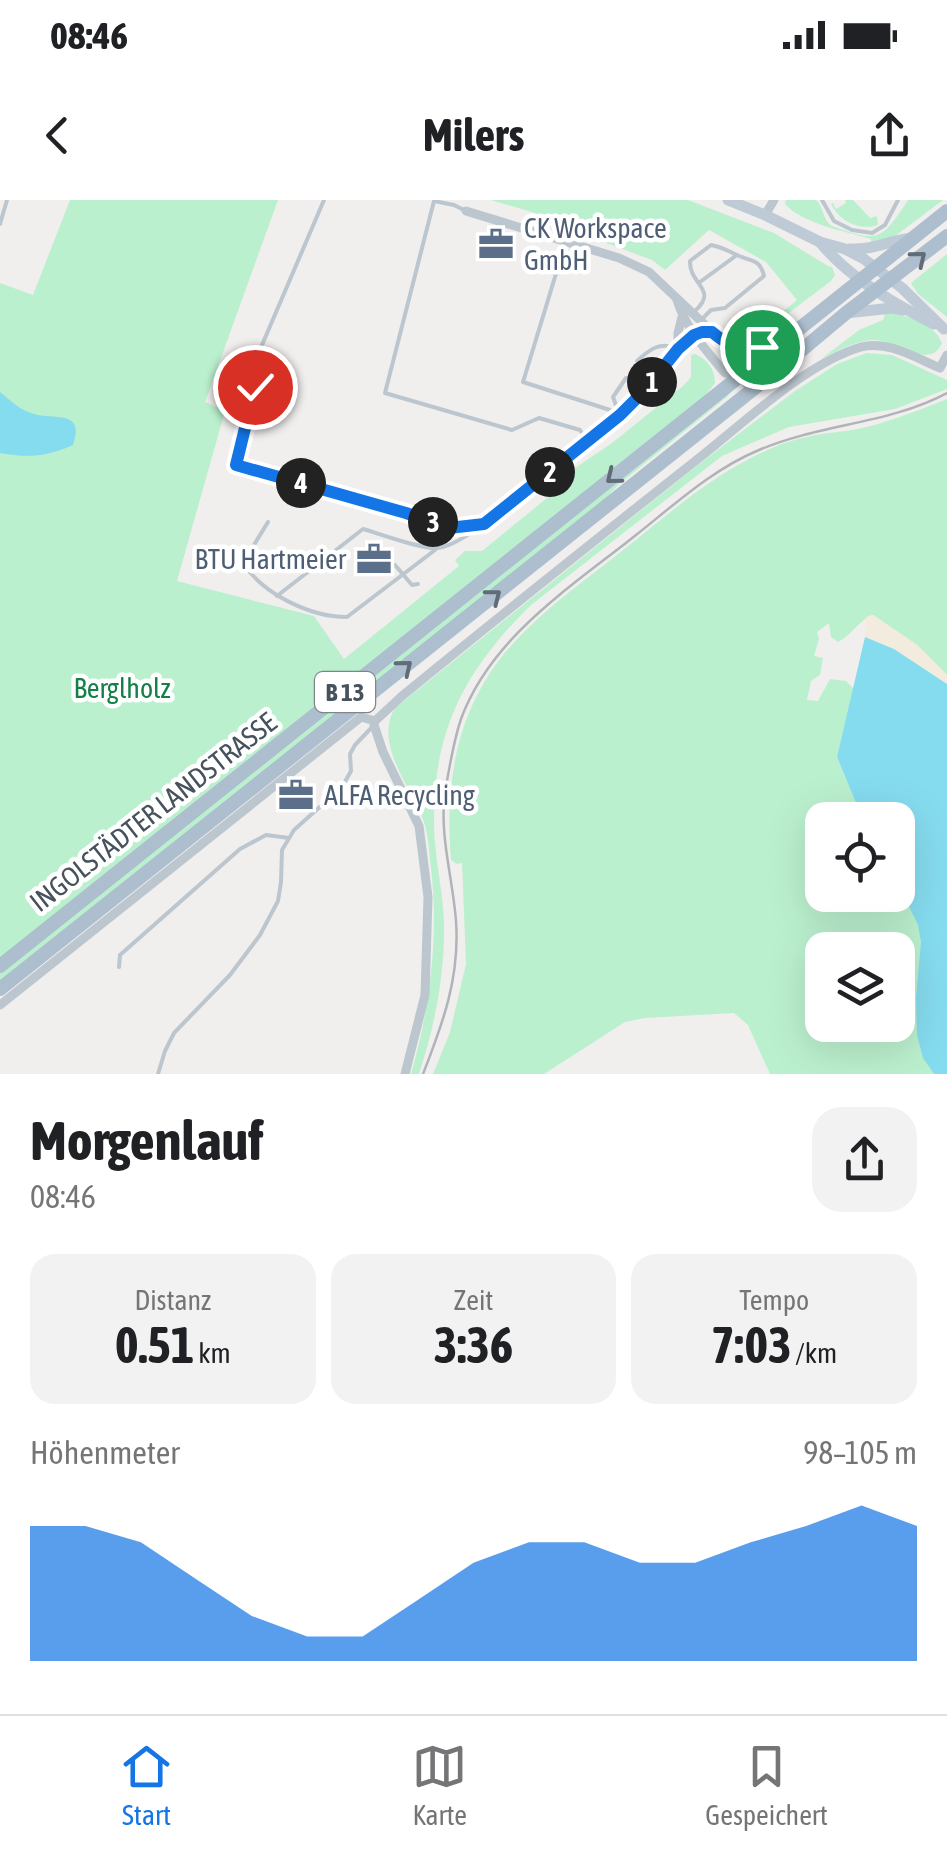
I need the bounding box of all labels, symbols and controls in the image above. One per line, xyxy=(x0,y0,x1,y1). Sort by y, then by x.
text: 08:46 xyxy=(50,14,128,57)
icon: back xyxy=(30,108,85,163)
icon: share xyxy=(862,108,917,163)
text: Milers xyxy=(423,109,524,161)
place label: CK Workspace GmbH xyxy=(524,212,667,276)
office icon: CK Workspace GmbH xyxy=(477,225,515,263)
one-way arrow xyxy=(908,252,926,270)
pin xyxy=(720,305,805,390)
icon: arrive xyxy=(735,320,790,375)
pin xyxy=(213,345,298,430)
pin: 1 xyxy=(627,357,677,407)
icon: check xyxy=(228,360,283,415)
text: 1 xyxy=(645,366,659,398)
pin: 2 xyxy=(525,447,575,497)
text: 2 xyxy=(543,456,557,488)
pin: 4 xyxy=(276,458,326,508)
one-way arrow xyxy=(606,465,624,483)
text: 4 xyxy=(294,467,308,499)
pin: 3 xyxy=(408,497,458,547)
text: 3 xyxy=(426,506,440,538)
office icon: BTU Hartmeier xyxy=(355,540,393,578)
place label: BTU Hartmeier xyxy=(194,543,347,575)
one-way arrow xyxy=(482,590,500,608)
one-way arrow xyxy=(393,661,411,679)
park label: Berglholz xyxy=(73,672,171,704)
road number: B 13 xyxy=(315,672,375,712)
street label: INGOLSTÄDTER LANDSTRASSE xyxy=(24,706,282,918)
office icon: ALFA Recycling xyxy=(277,776,315,814)
place label: ALFA Recycling xyxy=(324,779,475,811)
map controls xyxy=(805,802,915,1042)
button: locate xyxy=(805,802,915,912)
button: layers xyxy=(805,932,915,1042)
button: share xyxy=(812,1107,917,1212)
text: Morgenlauf xyxy=(30,1109,263,1172)
text: 08:46 xyxy=(30,1178,96,1215)
text: Distanz xyxy=(134,1284,211,1316)
text: Zeit xyxy=(454,1284,493,1316)
text: Tempo xyxy=(739,1284,809,1316)
text: 0.51 xyxy=(115,1316,194,1374)
text: 3:36 xyxy=(434,1316,513,1374)
text: 7:03 xyxy=(711,1316,791,1374)
text: km xyxy=(194,1337,231,1369)
text: /km xyxy=(791,1337,837,1369)
text: Höhenmeter xyxy=(30,1434,180,1471)
text: 98–105 m xyxy=(803,1434,917,1471)
tab: Start xyxy=(119,1739,174,1831)
tab: Karte xyxy=(412,1739,467,1831)
tab: Gespeichert xyxy=(705,1739,828,1831)

